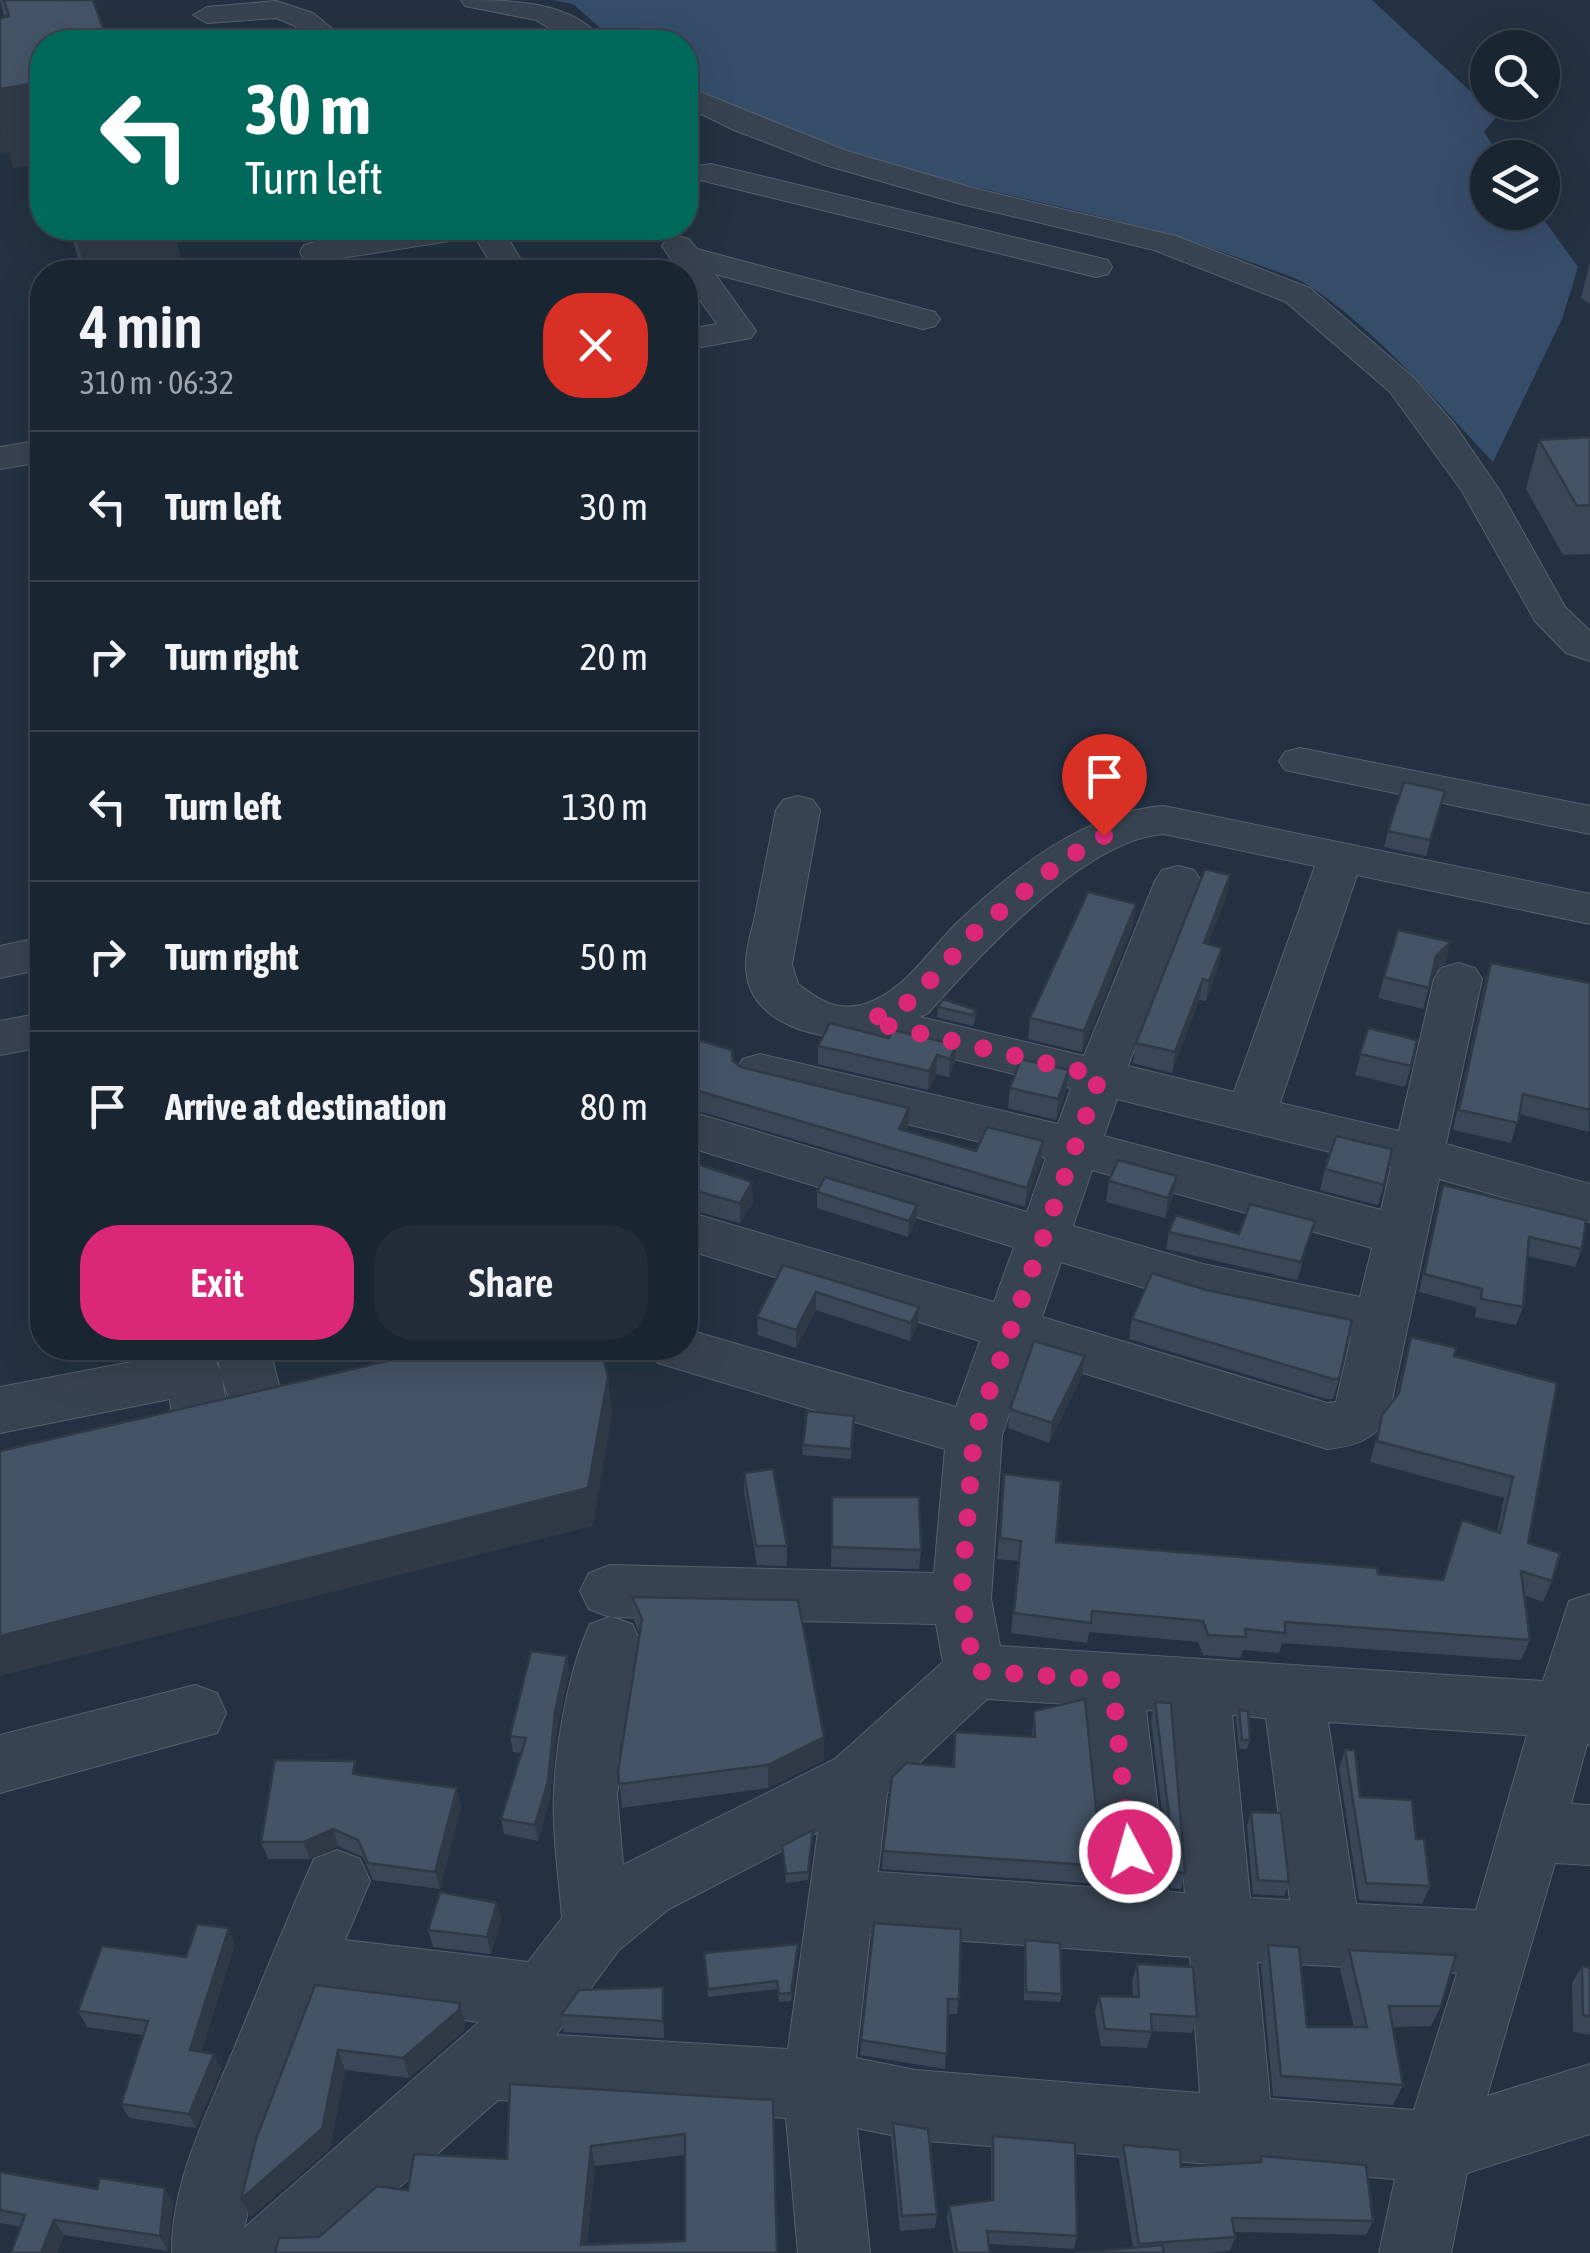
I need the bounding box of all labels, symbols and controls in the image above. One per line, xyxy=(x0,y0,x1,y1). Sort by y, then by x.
map controls xyxy=(1470,30,1560,230)
button: search xyxy=(1470,30,1560,120)
text: 30 m xyxy=(245,69,371,149)
icon: left xyxy=(80,70,210,200)
button: layers xyxy=(1470,140,1560,230)
text: Turn left xyxy=(245,152,383,204)
text: 4 min xyxy=(80,292,203,361)
button: close xyxy=(543,293,648,398)
text: 310 m · 06:32 xyxy=(80,364,234,401)
icon: left xyxy=(80,479,135,534)
text: Turn left xyxy=(165,485,281,528)
text: 30 m xyxy=(580,485,648,528)
icon: right xyxy=(80,629,135,684)
text: Turn right xyxy=(165,635,299,678)
text: 20 m xyxy=(580,635,648,678)
pin xyxy=(1062,734,1147,837)
icon: arrive xyxy=(1077,749,1132,804)
icon: left xyxy=(80,779,135,834)
text: Turn left xyxy=(165,785,281,828)
text: 130 m xyxy=(562,785,648,828)
icon: right xyxy=(80,929,135,984)
text: Turn right xyxy=(165,935,299,978)
text: 50 m xyxy=(580,935,648,978)
icon: arrive xyxy=(80,1079,135,1134)
text: Arrive at destination xyxy=(165,1085,447,1128)
text: 80 m xyxy=(580,1085,648,1128)
button: Exit xyxy=(80,1225,354,1340)
button: Share xyxy=(374,1225,648,1340)
position arrow xyxy=(1078,1800,1182,1904)

